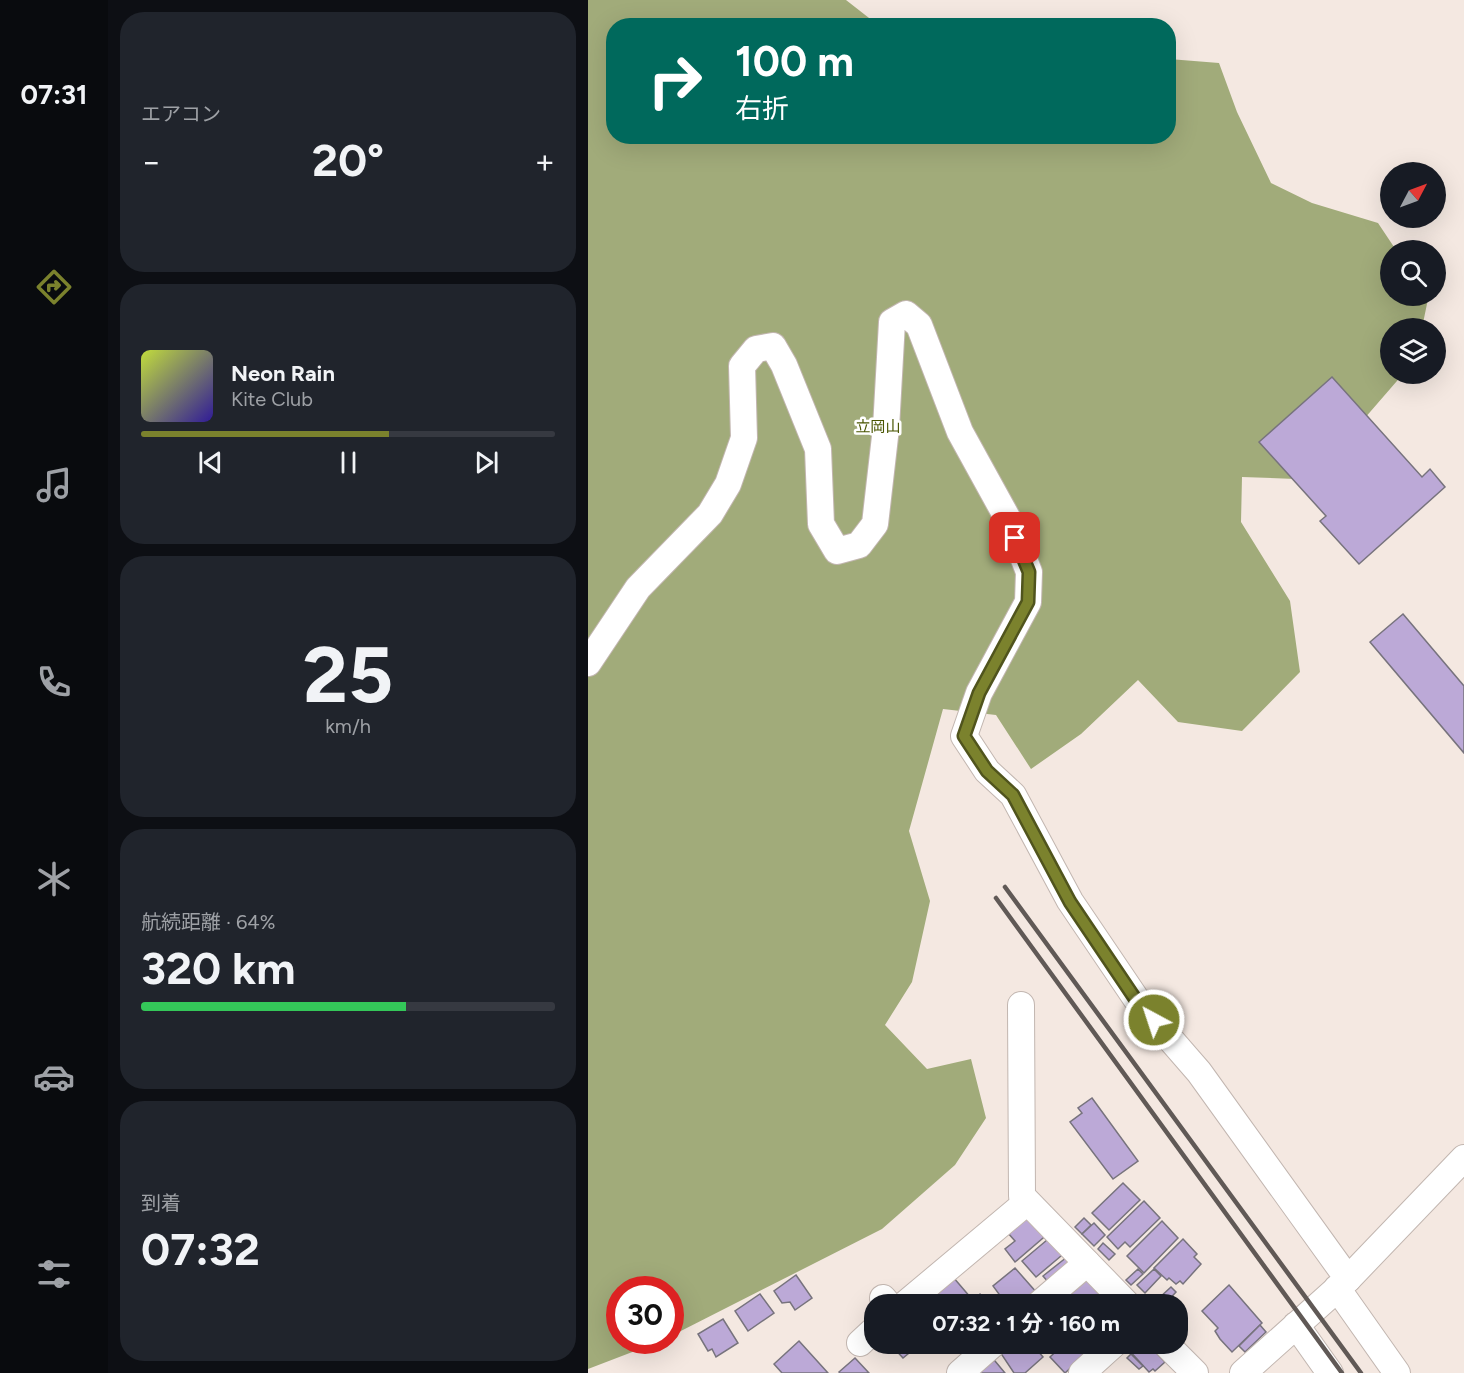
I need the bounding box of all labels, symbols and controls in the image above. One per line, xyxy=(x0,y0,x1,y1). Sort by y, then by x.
text: 100 m xyxy=(735,36,854,87)
icon: right xyxy=(636,42,714,120)
text: 07:31 xyxy=(20,78,88,111)
text: 右折 xyxy=(735,92,789,125)
text: エアコン xyxy=(141,102,221,126)
text: 20° xyxy=(312,133,384,187)
text: − xyxy=(141,142,162,181)
text: + xyxy=(534,142,555,181)
north arrow xyxy=(1380,162,1446,228)
map controls xyxy=(1380,162,1446,384)
button: search xyxy=(1380,240,1446,306)
icon: directions xyxy=(33,266,75,308)
button: layers xyxy=(1380,318,1446,384)
text: Neon Rain xyxy=(231,360,335,387)
text: Kite Club xyxy=(231,387,313,411)
park label: 立岡山 xyxy=(855,418,901,436)
icon: previous xyxy=(194,446,227,479)
icon: pause xyxy=(332,446,365,479)
icon: next xyxy=(470,446,503,479)
icon: music xyxy=(33,464,75,506)
pin xyxy=(989,512,1040,563)
icon: arrive xyxy=(998,521,1031,554)
text: 25 xyxy=(303,628,393,722)
icon: phone xyxy=(33,661,75,703)
text: km/h xyxy=(325,714,371,738)
icon: climate xyxy=(33,858,75,900)
text: 航続距離 · 64% xyxy=(141,910,275,934)
text: 320 km xyxy=(141,941,295,995)
position arrow xyxy=(1122,988,1186,1052)
icon: car xyxy=(33,1056,75,1098)
text: 到着 xyxy=(141,1191,181,1215)
text: 07:32 xyxy=(141,1222,260,1276)
icon: filters xyxy=(33,1253,75,1295)
speed limit sign: 30 xyxy=(606,1276,684,1354)
text: 07:32 · 1 分 · 160 m xyxy=(932,1310,1120,1337)

